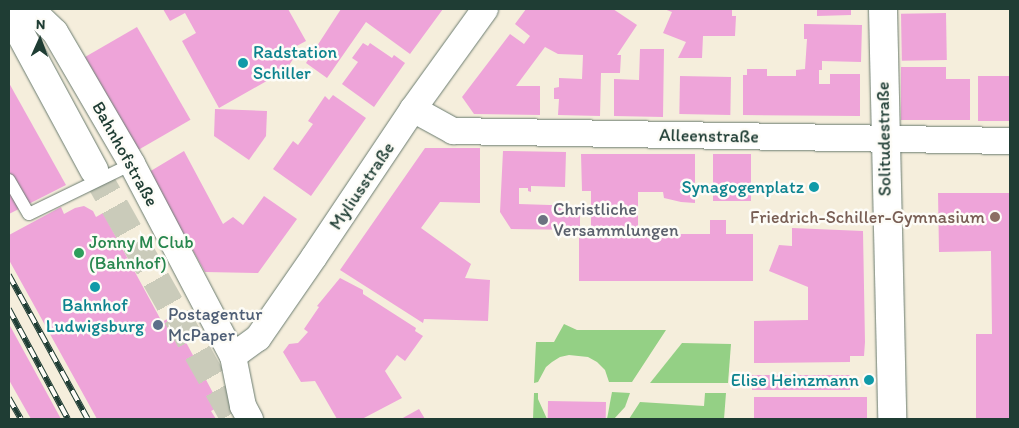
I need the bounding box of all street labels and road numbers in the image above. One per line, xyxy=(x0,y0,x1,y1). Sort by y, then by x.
street label: Solitudestraße xyxy=(872,82,896,196)
street label: Bahnhofstraße xyxy=(87,98,163,210)
street label: Alleenstraße xyxy=(659,124,759,148)
street label: Myliusstraße xyxy=(325,138,399,234)

